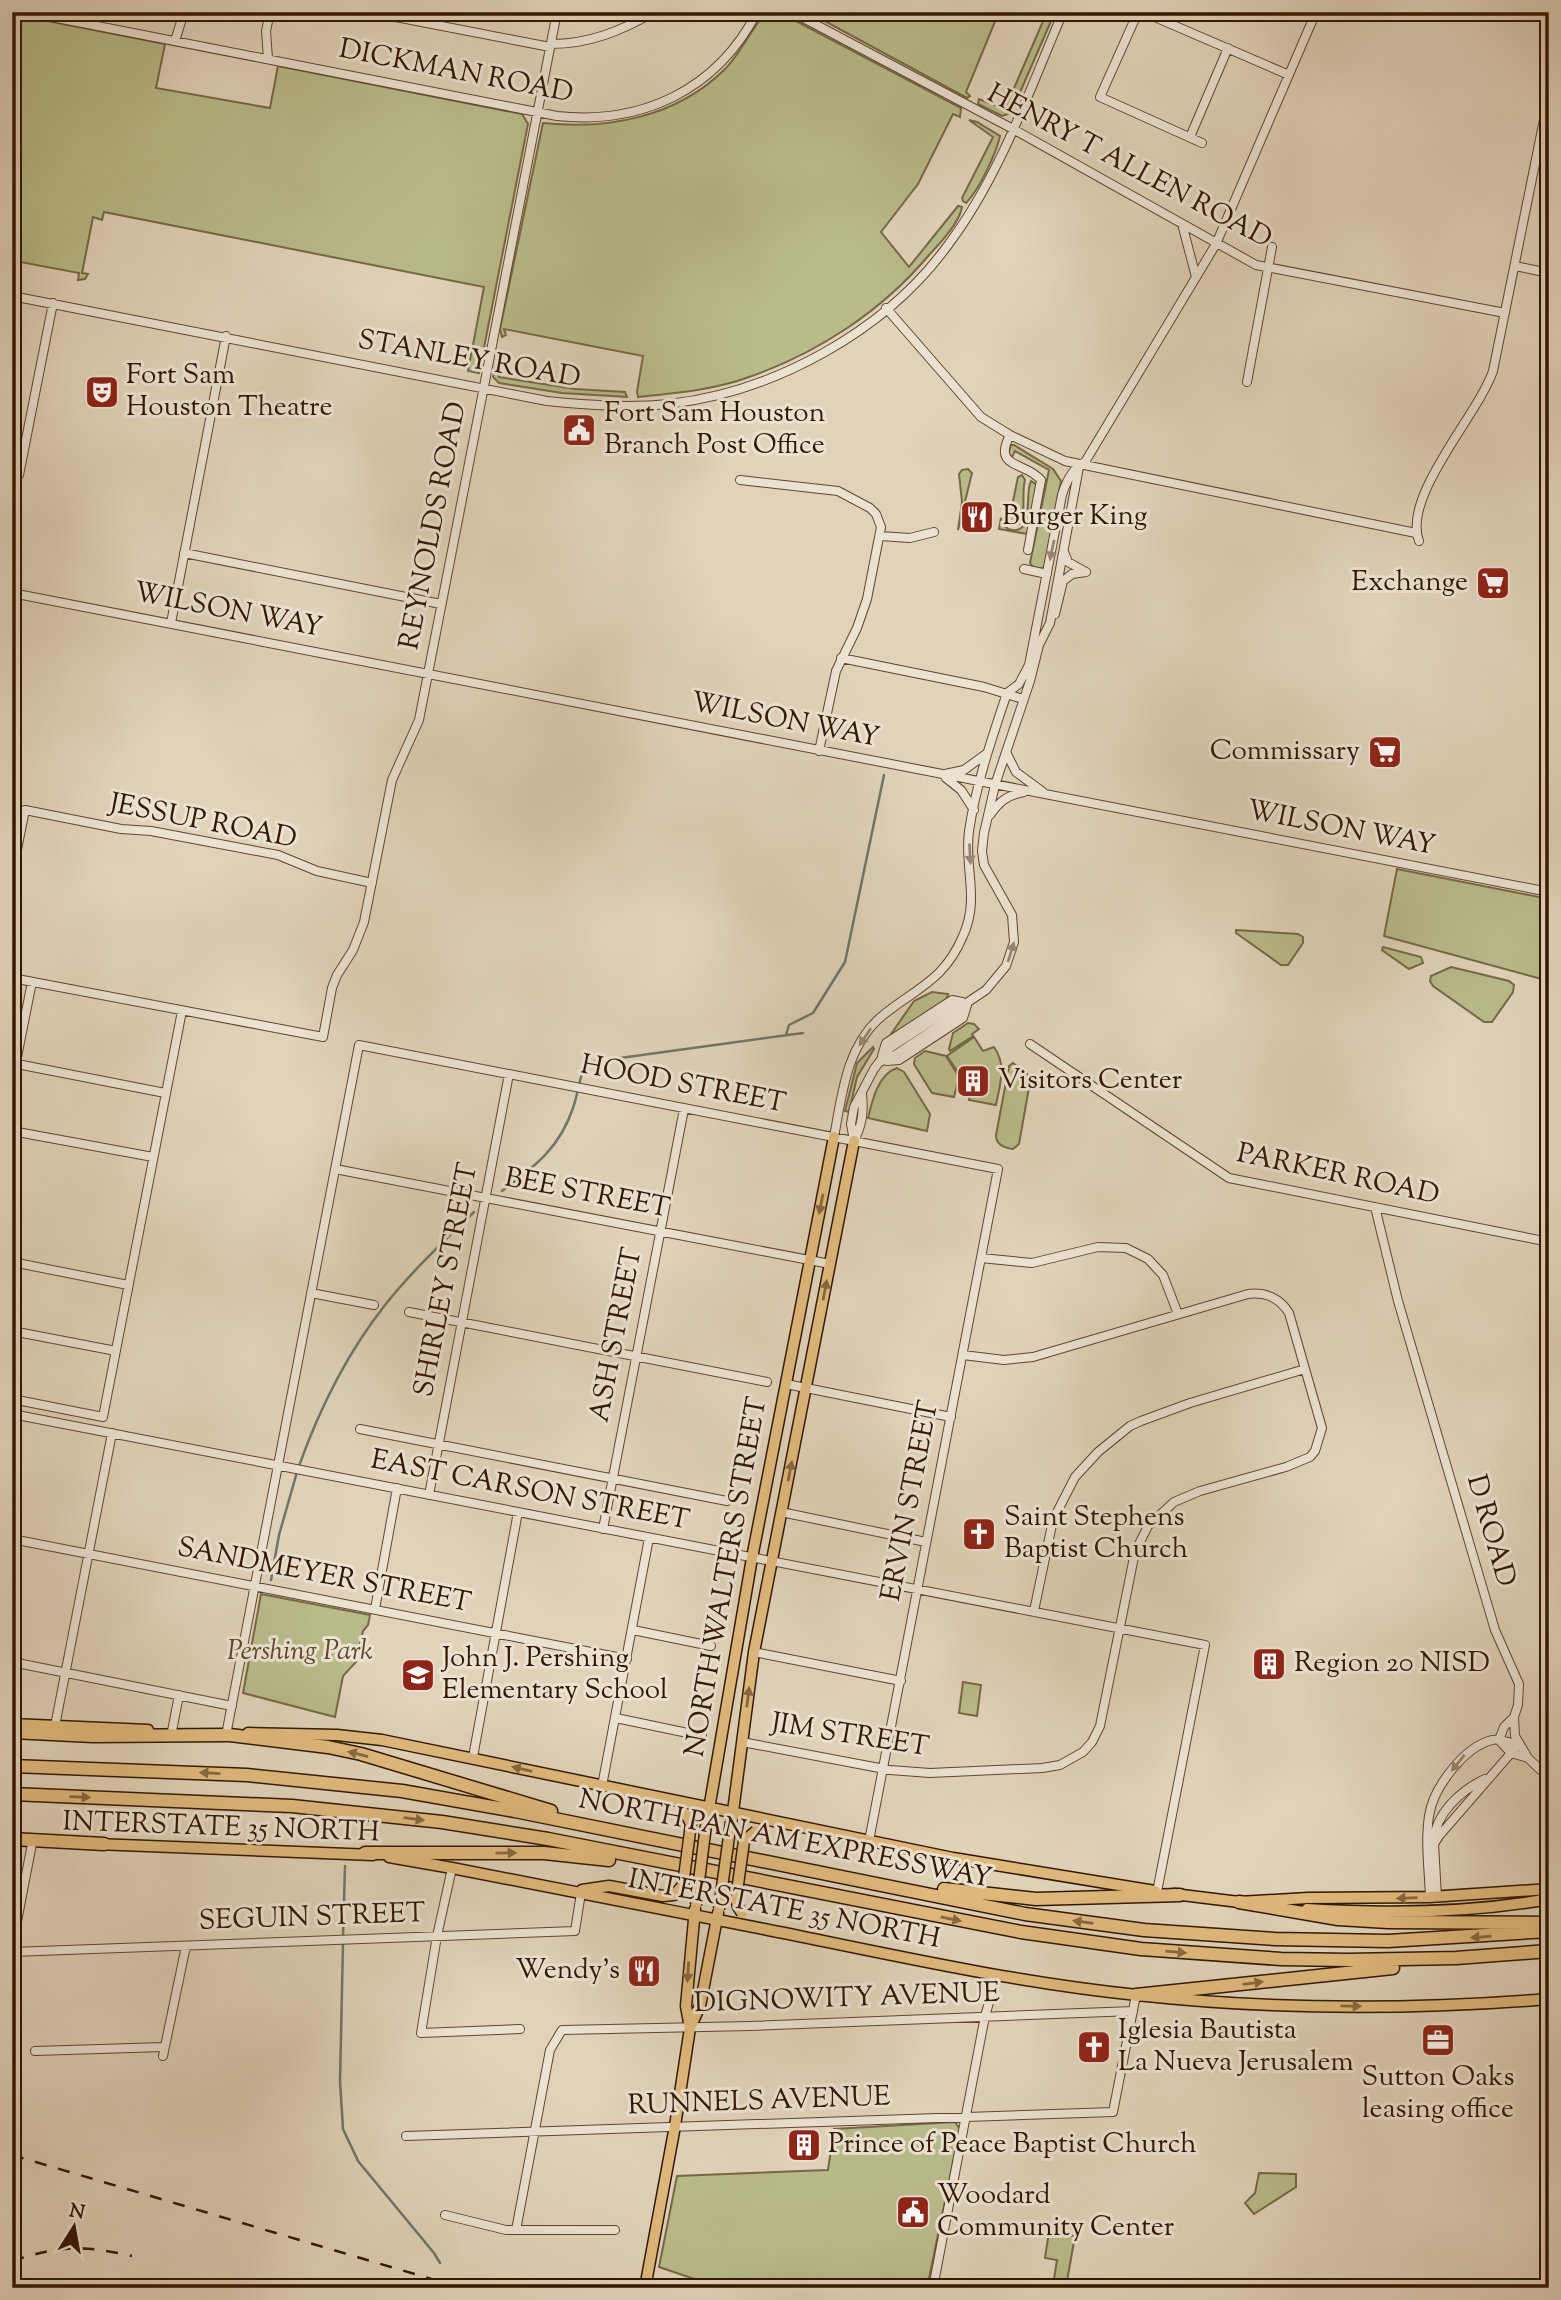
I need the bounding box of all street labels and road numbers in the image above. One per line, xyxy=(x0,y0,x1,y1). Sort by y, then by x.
street label: DICKMAN ROAD xyxy=(336,30,576,114)
street label: HENRY T ALLEN ROAD xyxy=(979,75,1279,259)
street label: STANLEY ROAD xyxy=(355,321,583,399)
street label: REYNOLDS ROAD xyxy=(390,399,478,653)
street label: WILSON WAY xyxy=(130,573,326,649)
street label: WILSON WAY xyxy=(687,683,883,759)
street label: JESSUP ROAD xyxy=(104,784,300,860)
street label: WILSON WAY xyxy=(1243,791,1439,867)
street label: HOOD STREET xyxy=(577,1046,789,1125)
street label: PARKER ROAD xyxy=(1233,1134,1443,1216)
street label: BEE STREET xyxy=(501,1158,673,1230)
street label: SHIRLEY STREET xyxy=(405,1159,489,1401)
street label: ASH STREET xyxy=(580,1244,654,1426)
street label: NORTH WALTERS STREET xyxy=(676,1394,778,1760)
street label: ERVIN STREET xyxy=(872,1397,950,1605)
street label: EAST CARSON STREET xyxy=(367,1440,693,1542)
street label: D ROAD xyxy=(1455,1470,1525,1592)
street label: SANDMEYER STREET xyxy=(174,1528,475,1624)
street label: JIM STREET xyxy=(766,1703,932,1768)
street label: NORTH PAN AM EXPRESSWAY xyxy=(575,1780,995,1900)
street label: INTERSTATE 35 NORTH xyxy=(62,1802,380,1854)
street label: INTERSTATE 35 NORTH xyxy=(625,1860,943,1960)
street label: SEGUIN STREET xyxy=(198,1894,426,1942)
street label: DIGNOWITY AVENUE xyxy=(693,1974,1001,2024)
street label: RUNNELS AVENUE xyxy=(627,2077,891,2127)

